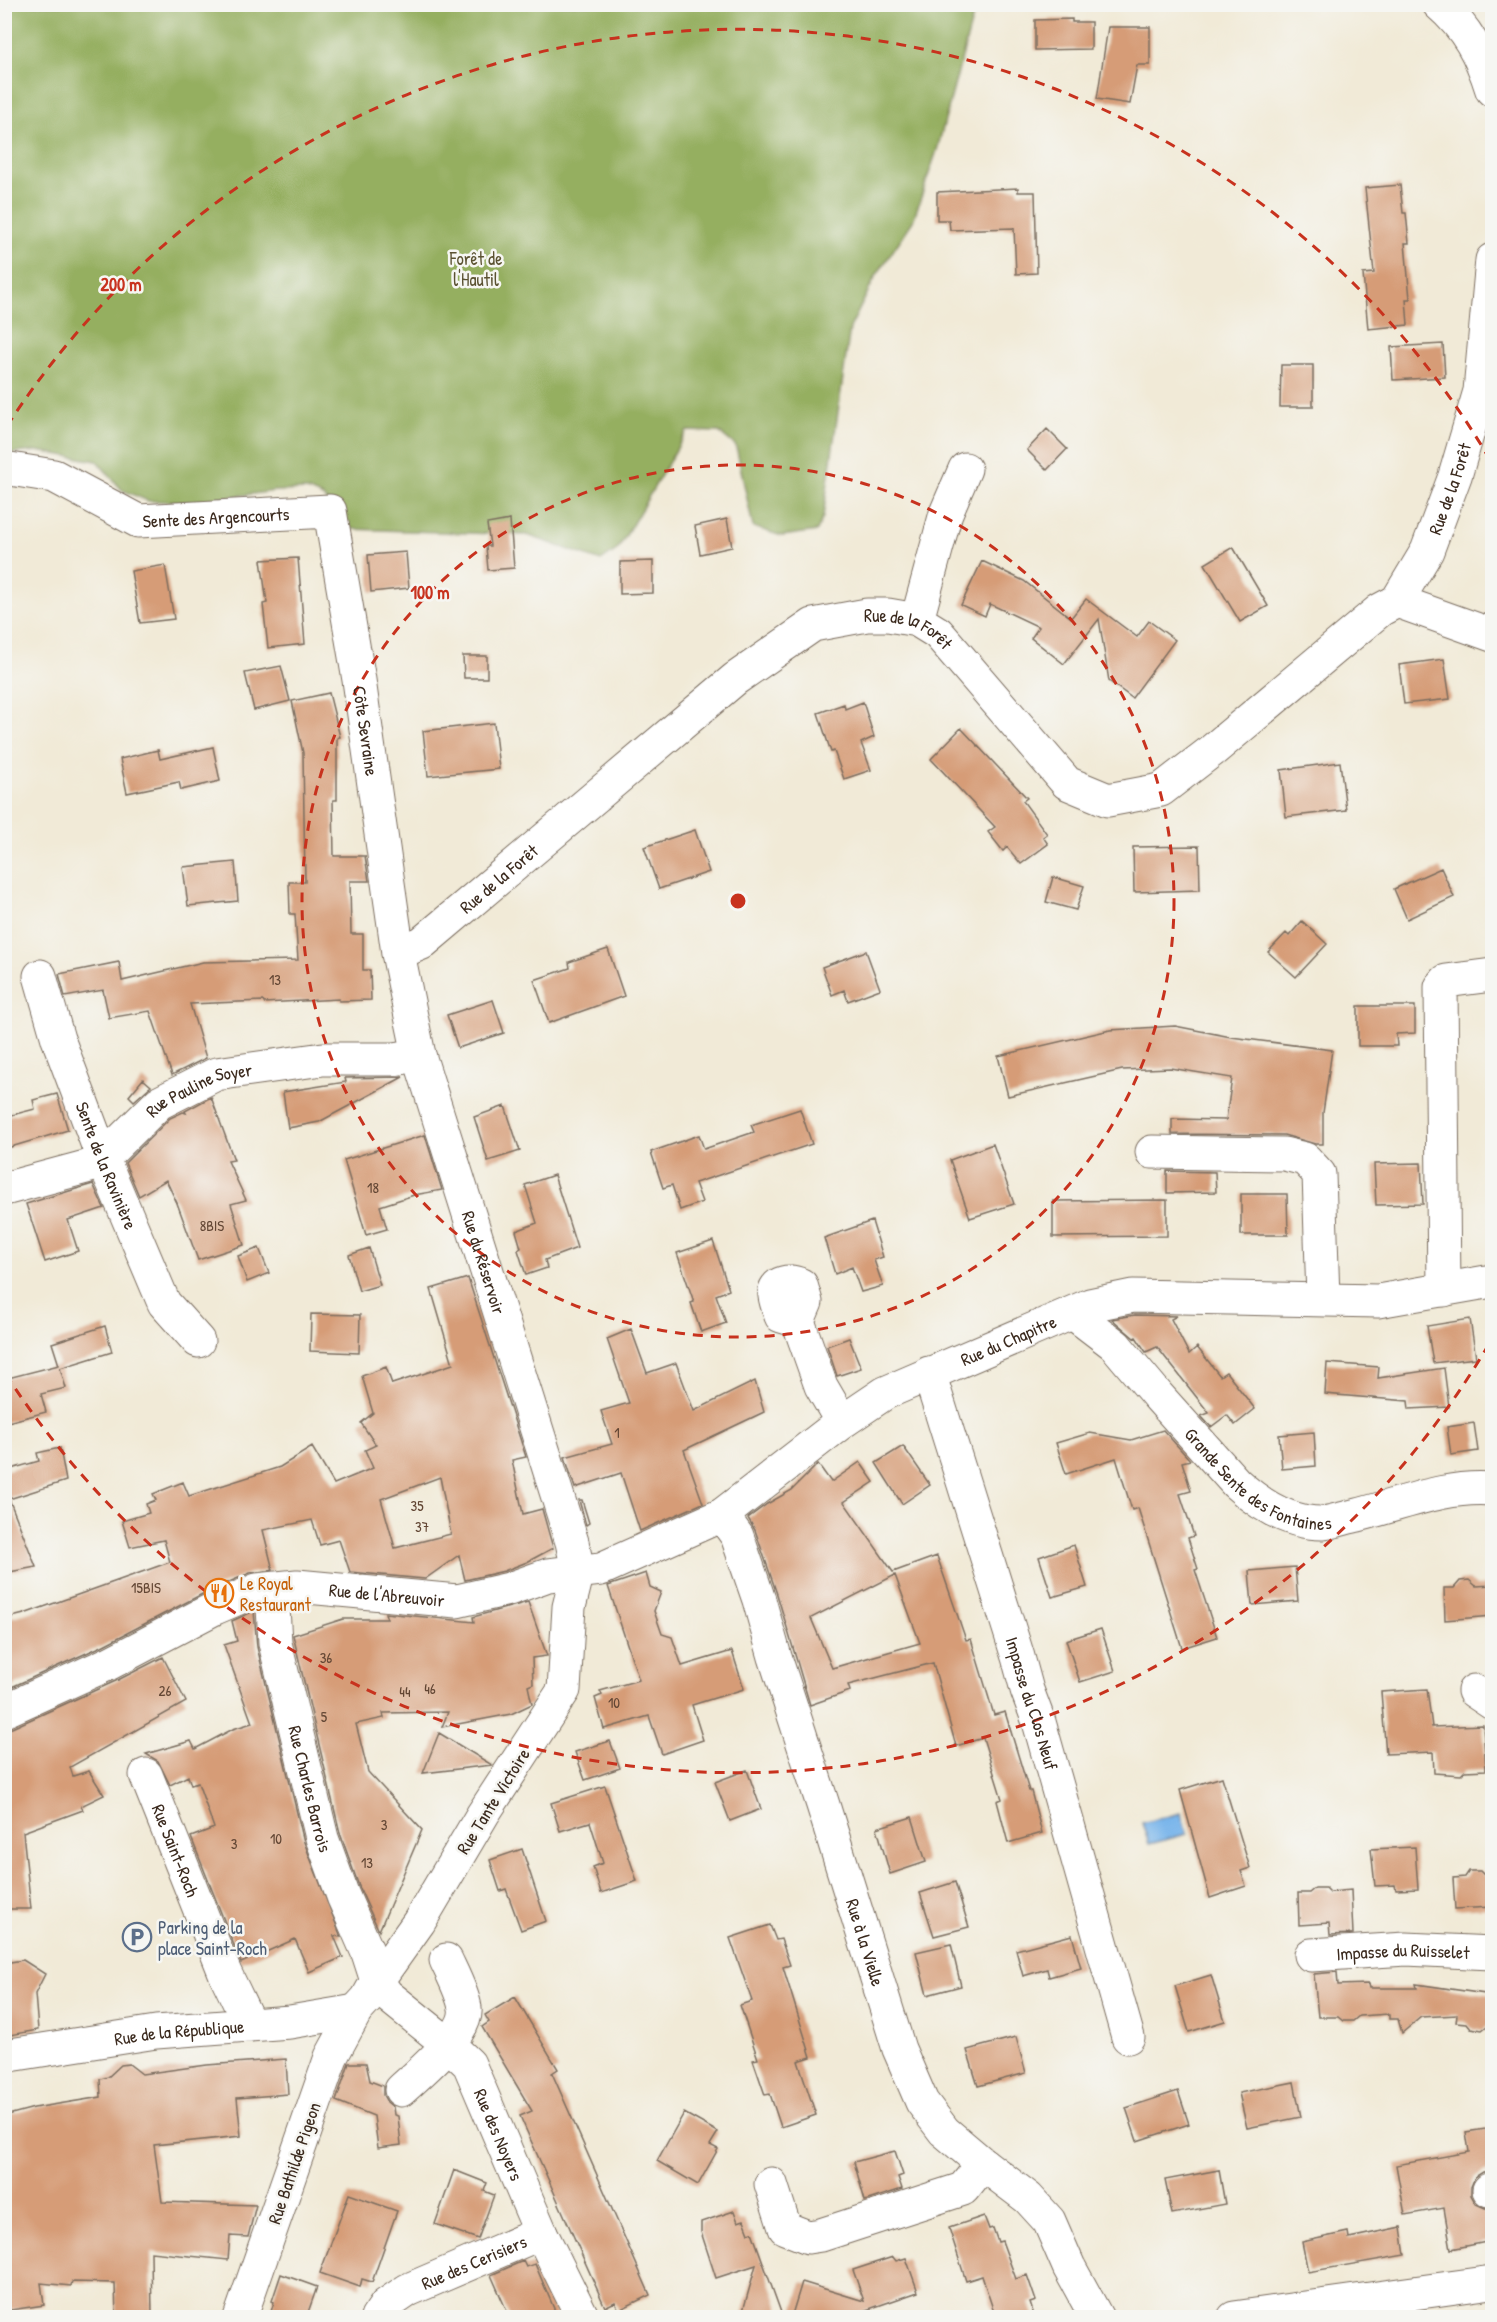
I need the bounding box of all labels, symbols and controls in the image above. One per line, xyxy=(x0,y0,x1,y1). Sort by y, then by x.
park label: Forêt de l'Hautil xyxy=(449,246,502,292)
text: 200 m xyxy=(101,272,141,297)
street label: Rue de la Forêt xyxy=(1422,439,1477,538)
street label: Sente des Argencourts xyxy=(142,501,290,533)
text: 100 m xyxy=(410,580,450,605)
street label: Rue de la Forêt xyxy=(864,602,959,655)
street label: Côte Sevraine xyxy=(347,684,385,777)
street label: Rue de la Forêt xyxy=(454,838,544,919)
centre of rings xyxy=(728,891,748,911)
house number: 13 xyxy=(269,969,281,990)
street label: Rue Pauline Soyer xyxy=(140,1057,254,1122)
street label: Sente de la Ravinière xyxy=(70,1098,144,1233)
house number: 18 xyxy=(367,1177,379,1198)
street label: Rue du Réservoir xyxy=(456,1208,512,1317)
house number: 8BIS xyxy=(200,1215,224,1236)
street label: Rue du Chapitre xyxy=(957,1309,1060,1372)
house number: 1 xyxy=(614,1422,620,1443)
street label: Grande Sente des Fontaines xyxy=(1179,1422,1333,1536)
house number: 35 xyxy=(410,1495,424,1516)
house number: 37 xyxy=(415,1516,429,1537)
place label: Le Royal Restaurant xyxy=(240,1571,312,1617)
house number: 15BIS xyxy=(131,1577,161,1598)
restaurant icon: Le Royal Restaurant xyxy=(203,1577,235,1609)
street label: Rue de l'Abreuvoir xyxy=(328,1577,446,1612)
street label: Impasse du Clos Neuf xyxy=(1000,1633,1065,1773)
house number: 36 xyxy=(320,1647,332,1668)
house number: 46 xyxy=(424,1678,436,1699)
house number: 26 xyxy=(158,1680,172,1701)
house number: 44 xyxy=(399,1681,411,1702)
house number: 10 xyxy=(608,1692,620,1713)
house number: 5 xyxy=(321,1706,328,1727)
street label: Rue Charles Barrois xyxy=(283,1723,339,1856)
street label: Rue Tante Victoire xyxy=(450,1743,536,1859)
street label: Rue Saint-Roch xyxy=(146,1800,206,1901)
house number: 3 xyxy=(381,1814,388,1835)
house number: 10 xyxy=(270,1828,282,1849)
house number: 3 xyxy=(231,1833,238,1854)
house number: 13 xyxy=(361,1852,373,1873)
street label: Rue à la Vielle xyxy=(840,1895,891,1989)
place label: Parking de la place Saint-Roch xyxy=(158,1915,267,1961)
parking icon: Parking de la place Saint-Roch xyxy=(121,1921,153,1953)
street label: Impasse du Ruisselet xyxy=(1335,1936,1471,1966)
street label: Rue de la République xyxy=(113,2013,245,2051)
street label: Rue des Noyers xyxy=(468,2085,530,2184)
street label: Rue Bathilde Pigeon xyxy=(262,2099,326,2227)
street label: Rue des Cerisiers xyxy=(417,2228,530,2295)

